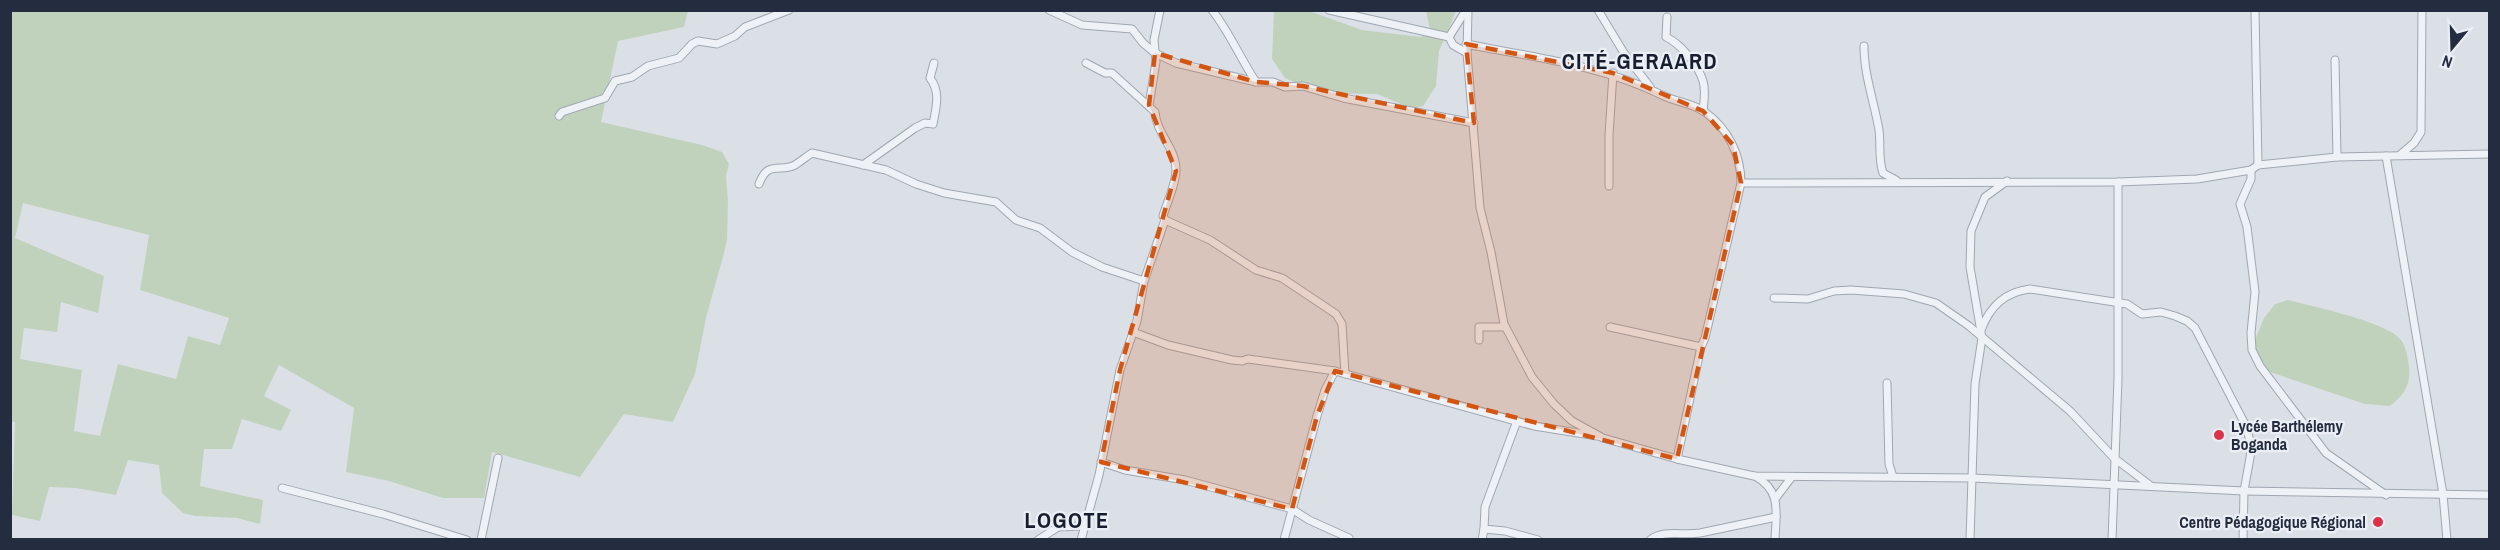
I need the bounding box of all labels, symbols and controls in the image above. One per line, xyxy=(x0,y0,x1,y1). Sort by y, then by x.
north arrow xyxy=(2422,18,2482,78)
district label: CITÉ-GERAARD xyxy=(1562,46,1718,76)
text: N xyxy=(2439,50,2455,74)
place label: Lycée Barthélemy Boganda xyxy=(2231,415,2344,455)
marker: Lycée Barthélemy Boganda xyxy=(2212,428,2226,442)
district label: LOGOTE xyxy=(1024,505,1110,535)
place label: Centre Pédagogique Régional xyxy=(2179,511,2366,533)
marker: Centre Pédagogique Régional xyxy=(2371,515,2385,529)

